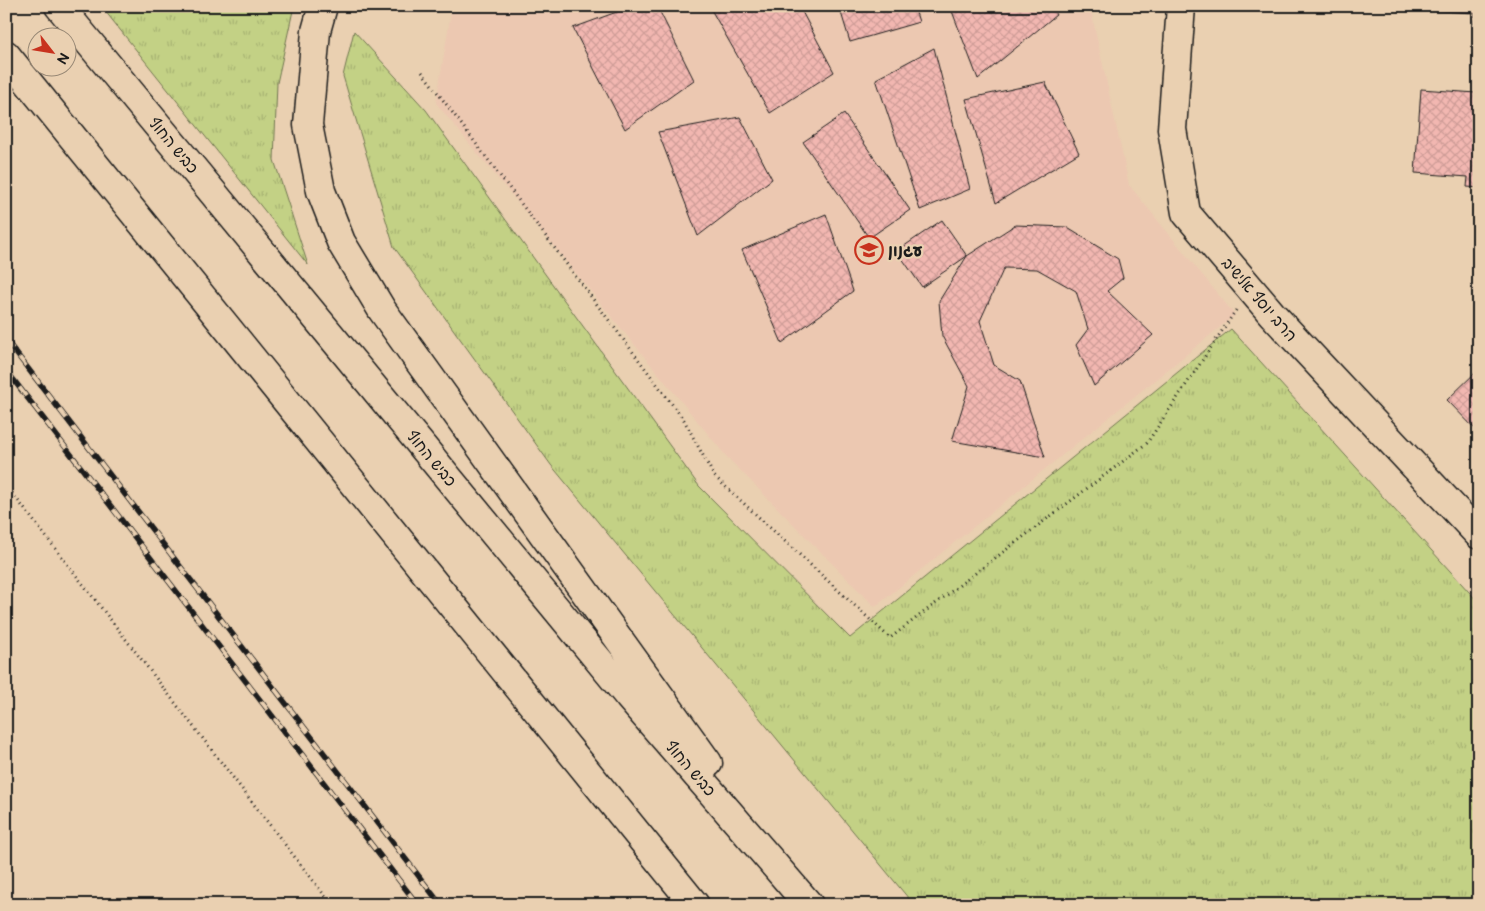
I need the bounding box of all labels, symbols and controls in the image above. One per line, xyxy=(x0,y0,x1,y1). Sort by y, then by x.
north arrow xyxy=(28,28,78,78)
text: N xyxy=(53,50,73,67)
street label: כביש החוף xyxy=(144,114,202,178)
school or university icon: עגנון xyxy=(854,235,884,265)
place label: עגנון xyxy=(888,242,923,261)
street label: הרב יוסף אלישיב xyxy=(1217,254,1300,346)
street label: כביש החוף xyxy=(402,427,460,491)
street label: כביש החוף xyxy=(661,737,719,801)

